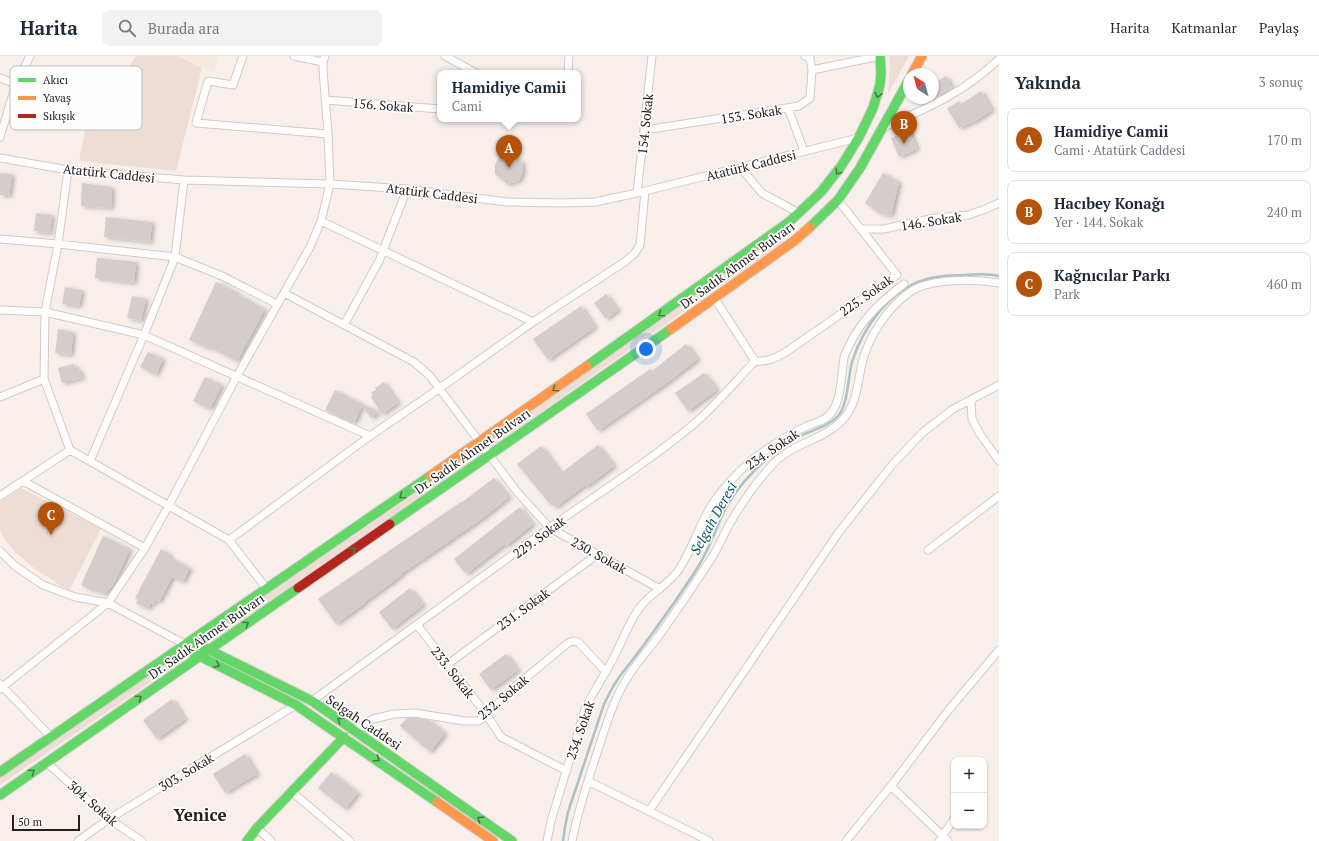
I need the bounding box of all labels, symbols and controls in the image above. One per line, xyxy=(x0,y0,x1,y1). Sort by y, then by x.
search box xyxy=(102,10,382,46)
text: Harita xyxy=(20,15,78,40)
icon: search xyxy=(116,17,138,39)
text: Burada ara xyxy=(148,18,220,38)
text: Harita xyxy=(1110,18,1149,37)
text: Katmanlar xyxy=(1171,18,1237,37)
text: Paylaş xyxy=(1259,18,1299,37)
legend xyxy=(10,66,142,130)
north arrow xyxy=(903,68,939,104)
popup xyxy=(437,70,581,122)
text: Yakında xyxy=(1015,71,1081,94)
text: Akıcı xyxy=(43,73,68,87)
text: 3 sonuç xyxy=(1259,73,1303,91)
text: Hamidiye Camii xyxy=(452,77,566,97)
text: Yavaş xyxy=(43,91,71,105)
one-way arrow xyxy=(874,91,882,98)
street label: 154. Sokak xyxy=(633,92,657,155)
street label: 156. Sokak xyxy=(352,94,414,116)
text: Cami xyxy=(452,97,482,115)
street label: 153. Sokak xyxy=(719,100,783,128)
text: Sıkışık xyxy=(43,109,75,123)
pin: B xyxy=(891,111,917,144)
text: Hamidiye Camii xyxy=(1054,121,1168,141)
text: A xyxy=(1024,131,1034,149)
text: 170 m xyxy=(1267,131,1302,149)
pin: A xyxy=(496,135,522,168)
text: Cami · Atatürk Caddesi xyxy=(1054,141,1186,159)
street label: Atatürk Caddesi xyxy=(704,145,798,185)
street label: Atatürk Caddesi xyxy=(62,159,156,187)
one-way arrow xyxy=(836,167,843,174)
street label: Atatürk Caddesi xyxy=(385,178,479,208)
text: Hacıbey Konağı xyxy=(1054,193,1165,213)
text: B xyxy=(1025,203,1033,221)
text: 240 m xyxy=(1267,203,1302,221)
street label: 146. Sokak xyxy=(899,207,963,235)
text: Yer · 144. Sokak xyxy=(1054,213,1143,231)
street label: Dr. Sadık Ahmet Bulvarı xyxy=(676,217,798,313)
text: Kağnıcılar Parkı xyxy=(1054,265,1170,285)
street label: 225. Sokak xyxy=(836,270,896,320)
text: C xyxy=(1025,275,1033,293)
text: 460 m xyxy=(1267,275,1302,293)
text: Park xyxy=(1054,285,1080,303)
one-way arrow xyxy=(658,309,665,316)
your location xyxy=(636,339,656,359)
one-way arrow xyxy=(552,384,559,391)
street label: Dr. Sadık Ahmet Bulvarı xyxy=(410,404,534,498)
street label: 234. Sokak xyxy=(742,424,803,474)
water label: Selgah Deresi xyxy=(685,478,741,558)
one-way arrow xyxy=(400,491,407,498)
pin: C xyxy=(38,502,64,535)
street label: 229. Sokak xyxy=(509,512,569,562)
street label: 230. Sokak xyxy=(568,532,630,578)
one-way arrow xyxy=(348,548,355,555)
street label: 231. Sokak xyxy=(493,584,553,634)
street label: Dr. Sadık Ahmet Bulvarı xyxy=(144,589,268,683)
one-way arrow xyxy=(241,622,248,629)
street label: 233. Sokak xyxy=(427,642,479,702)
one-way arrow xyxy=(213,660,220,668)
street label: 232. Sokak xyxy=(474,670,532,724)
street label: Selgah Caddesi xyxy=(323,690,405,754)
one-way arrow xyxy=(134,696,141,703)
street label: 234. Sokak xyxy=(562,698,599,762)
one-way arrow xyxy=(337,717,344,724)
street label: 303. Sokak xyxy=(155,748,217,795)
one-way arrow xyxy=(373,754,380,762)
map controls xyxy=(951,757,987,829)
button: + xyxy=(951,757,987,793)
one-way arrow xyxy=(28,769,35,777)
street label: 304. Sokak xyxy=(64,776,122,830)
button: − xyxy=(951,793,987,829)
district label: Yenice xyxy=(173,803,227,826)
scale bar xyxy=(12,813,80,832)
text: 50 m xyxy=(18,815,42,829)
one-way arrow xyxy=(477,816,484,824)

